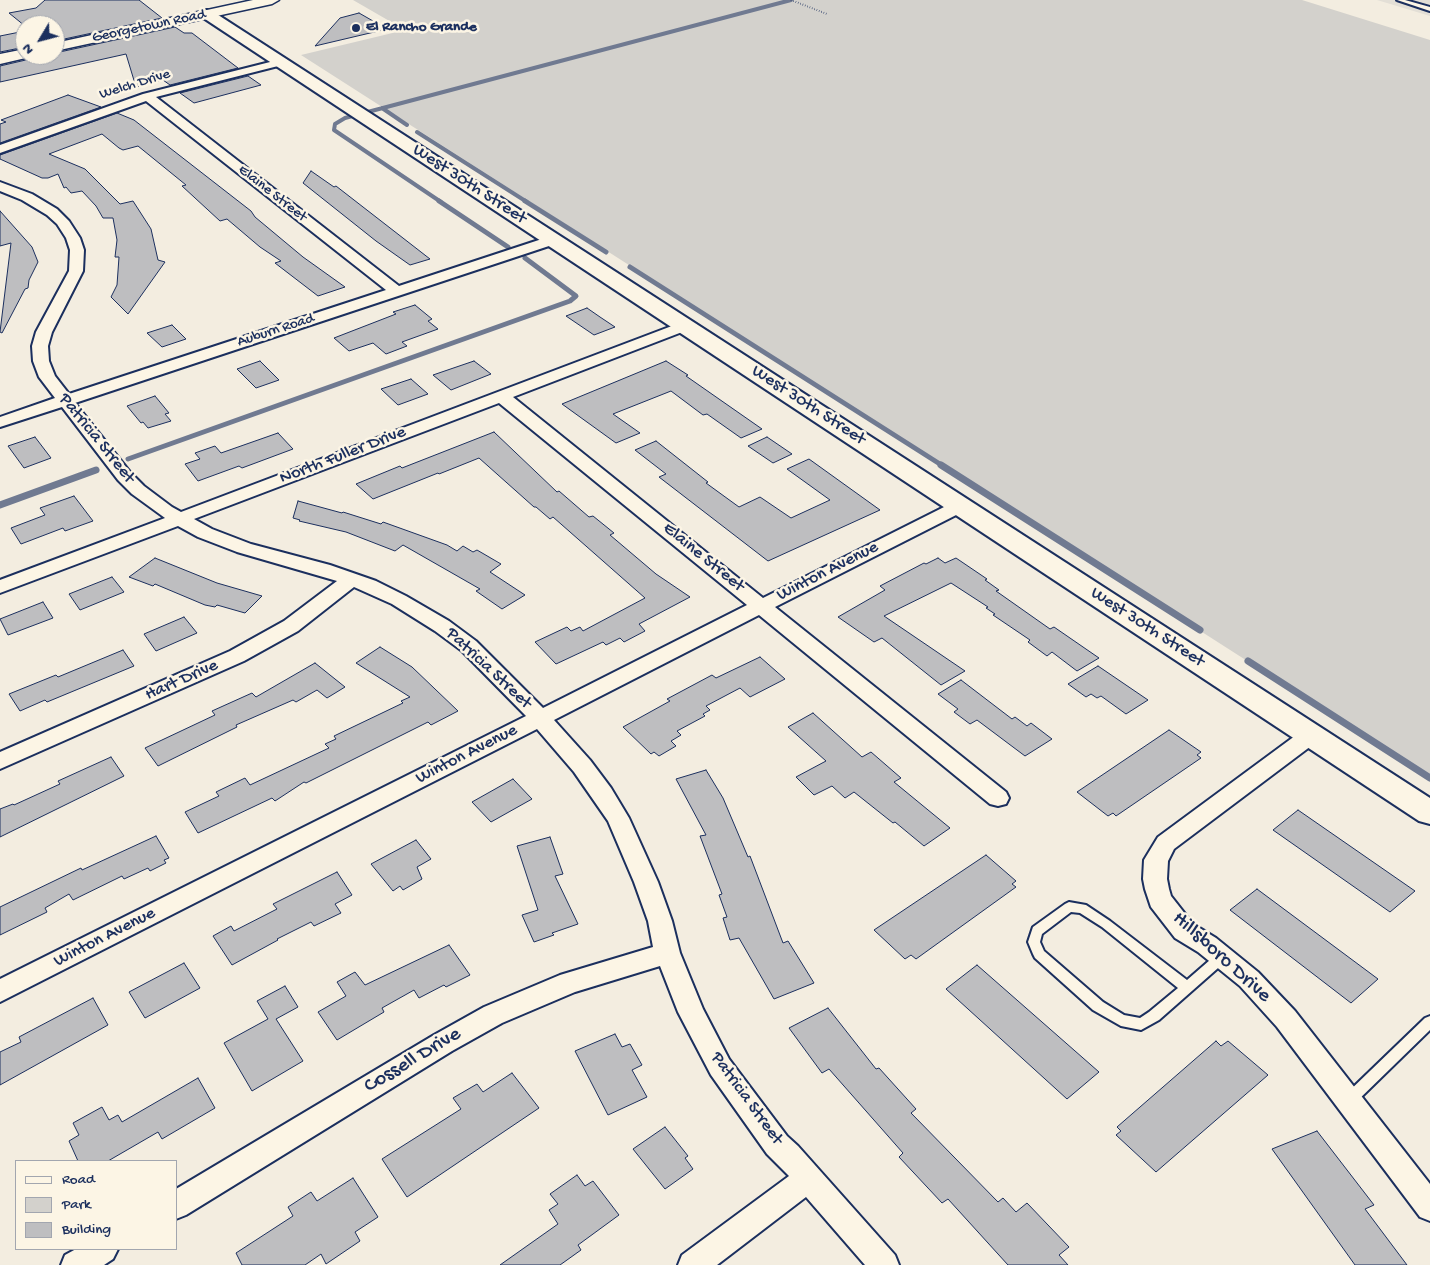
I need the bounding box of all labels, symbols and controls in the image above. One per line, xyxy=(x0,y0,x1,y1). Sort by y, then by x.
street label: Georgetown Road xyxy=(91,6,207,48)
north arrow xyxy=(15,15,65,65)
place label: El Rancho Grande xyxy=(366,19,477,37)
marker: El Rancho Grande xyxy=(350,22,362,34)
text: N xyxy=(19,40,38,57)
street label: Welch Drive xyxy=(97,66,173,104)
street label: West 30th Street xyxy=(408,140,530,230)
street label: Elaine Street xyxy=(234,161,310,227)
street label: Auburn Road xyxy=(235,310,317,352)
street label: West 30th Street xyxy=(747,361,869,451)
street label: Patricia Street xyxy=(53,390,139,488)
street label: North Fuller Drive xyxy=(277,422,409,490)
street label: Elaine Street xyxy=(658,518,748,598)
street label: Winton Avenue xyxy=(773,537,883,607)
street label: West 30th Street xyxy=(1086,583,1208,673)
street label: Patricia Street xyxy=(440,624,536,714)
street label: Hart Drive xyxy=(142,655,222,707)
street label: Winton Avenue xyxy=(412,720,522,790)
street label: Winton Avenue xyxy=(50,903,160,973)
street label: Hillsboro Drive xyxy=(1166,907,1276,1009)
street label: Cossell Drive xyxy=(360,1022,466,1100)
street label: Patricia Street xyxy=(705,1048,787,1150)
legend xyxy=(15,1160,178,1250)
text: Road xyxy=(62,1171,95,1189)
text: Park xyxy=(62,1196,91,1214)
text: Building xyxy=(62,1221,111,1239)

